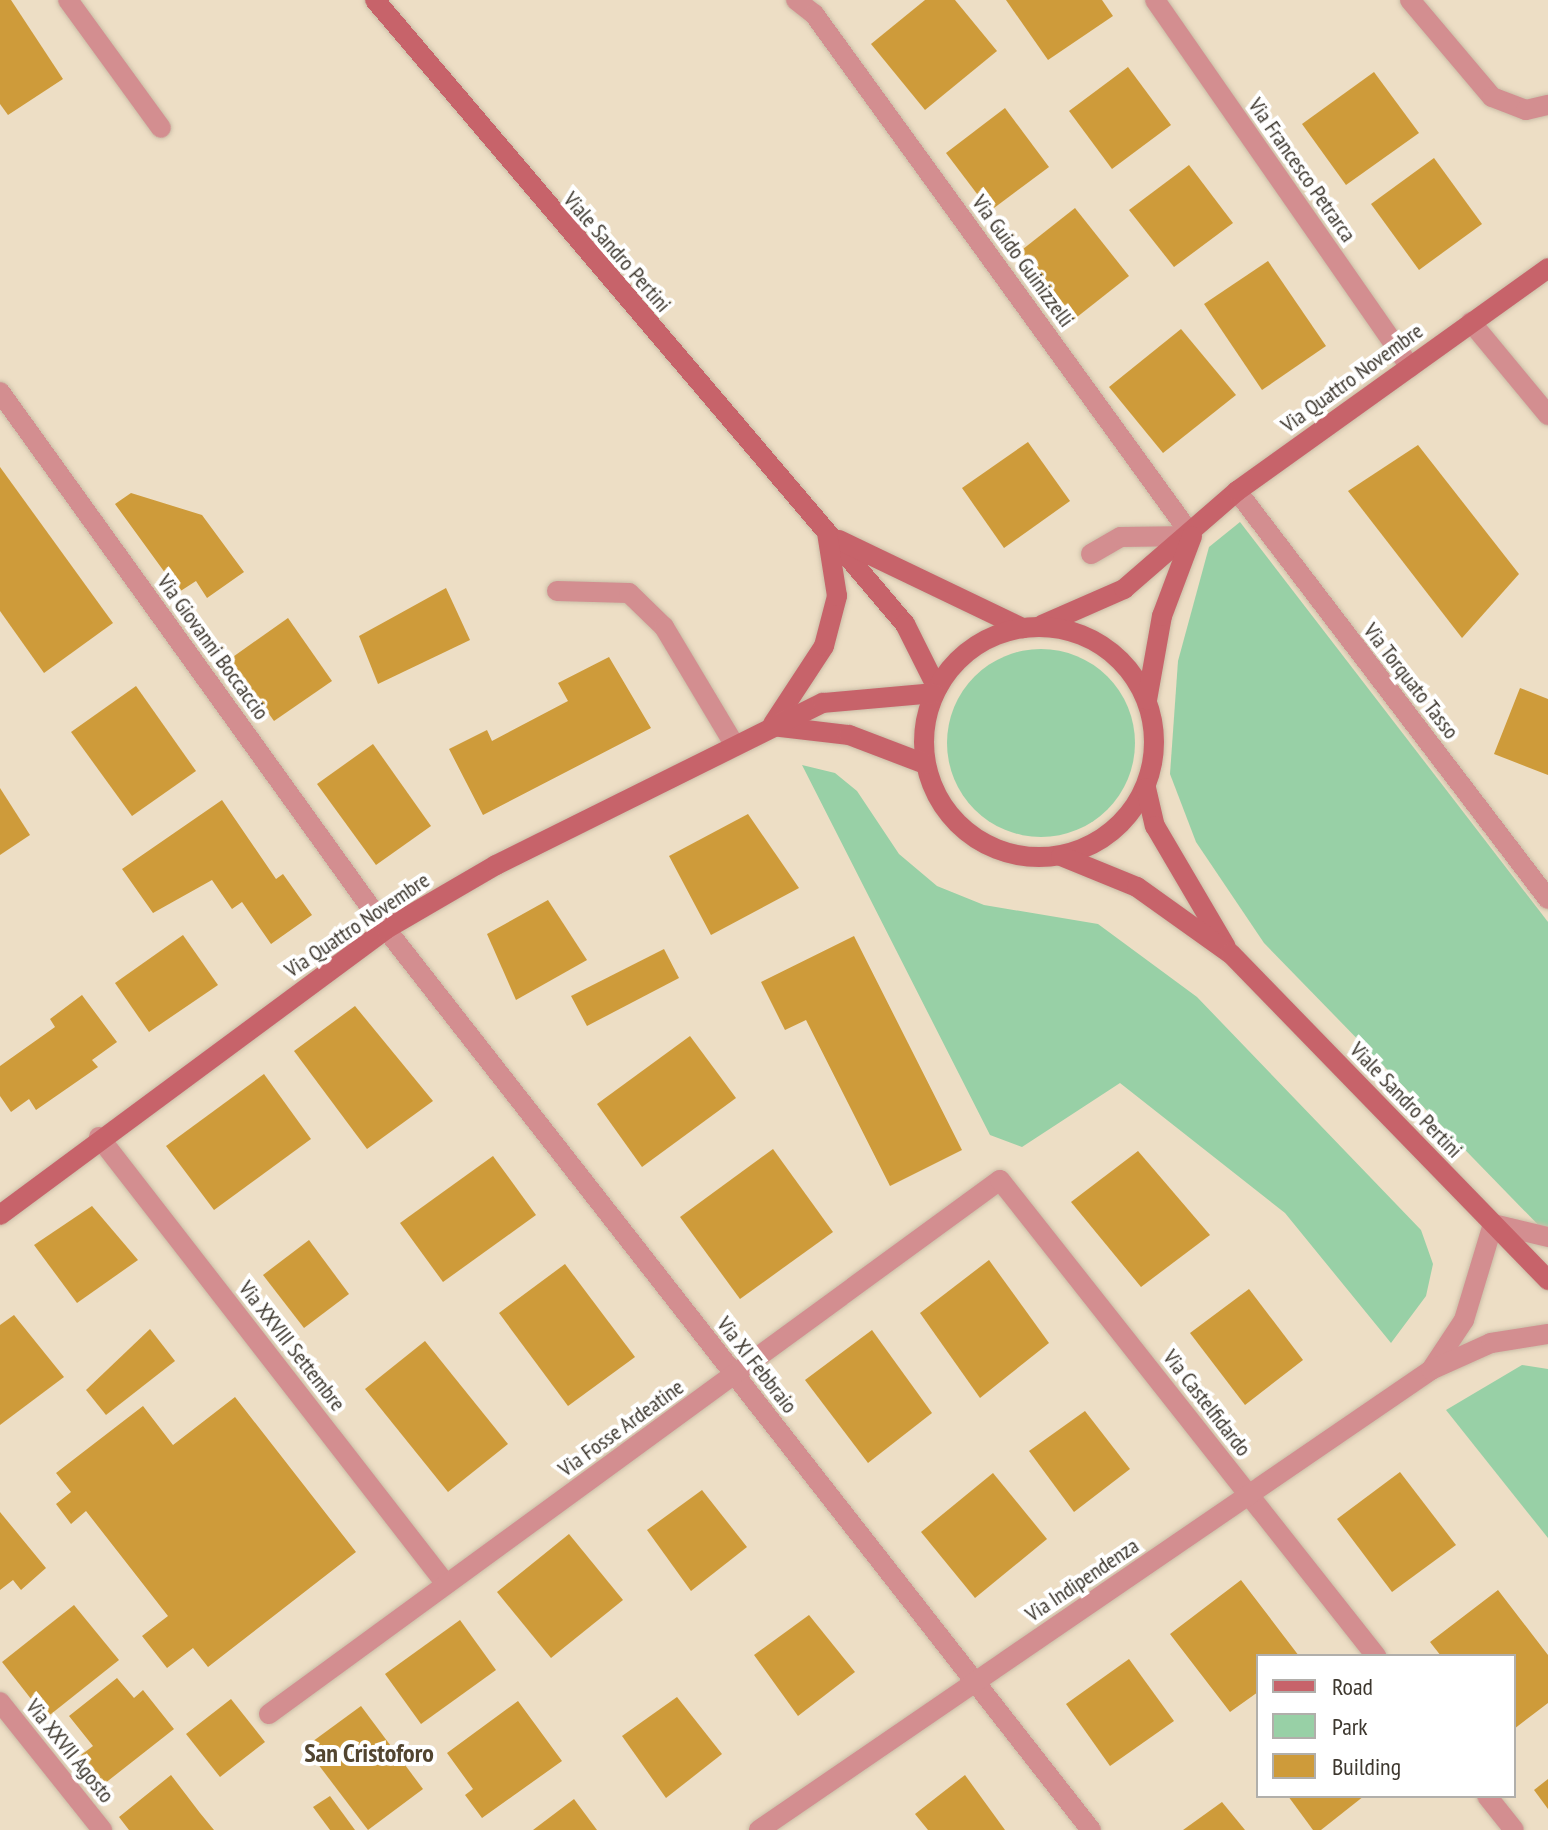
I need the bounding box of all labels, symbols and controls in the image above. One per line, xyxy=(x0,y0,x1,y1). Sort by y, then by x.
street label: Via Francesco Petrarca xyxy=(1243,93,1361,247)
street label: Viale Sandro Pertini xyxy=(558,187,676,317)
street label: Via Guido Guinizzelli xyxy=(966,190,1080,332)
street label: Via Quattro Novembre xyxy=(1276,318,1428,438)
street label: Via Giovanni Boccaccio xyxy=(152,569,274,725)
street label: Via Torquato Tasso xyxy=(1357,617,1465,745)
street label: Via Quattro Novembre xyxy=(280,867,434,983)
street label: Viale Sandro Pertini xyxy=(1344,1037,1468,1163)
street label: Via XXVIII Settembre xyxy=(233,1275,351,1417)
street label: Via XI Febbraio xyxy=(711,1311,803,1419)
street label: Via Castelfidardo xyxy=(1157,1345,1257,1461)
street label: Via Fosse Ardeatine xyxy=(553,1374,689,1482)
street label: Via Indipendenza xyxy=(1020,1532,1144,1628)
legend xyxy=(1256,1654,1516,1798)
text: Road xyxy=(1332,1671,1373,1702)
street label: Via XXVII Agosto xyxy=(20,1693,120,1809)
text: Park xyxy=(1332,1711,1368,1742)
district label: San Cristoforo xyxy=(304,1737,434,1769)
text: Building xyxy=(1332,1751,1401,1782)

